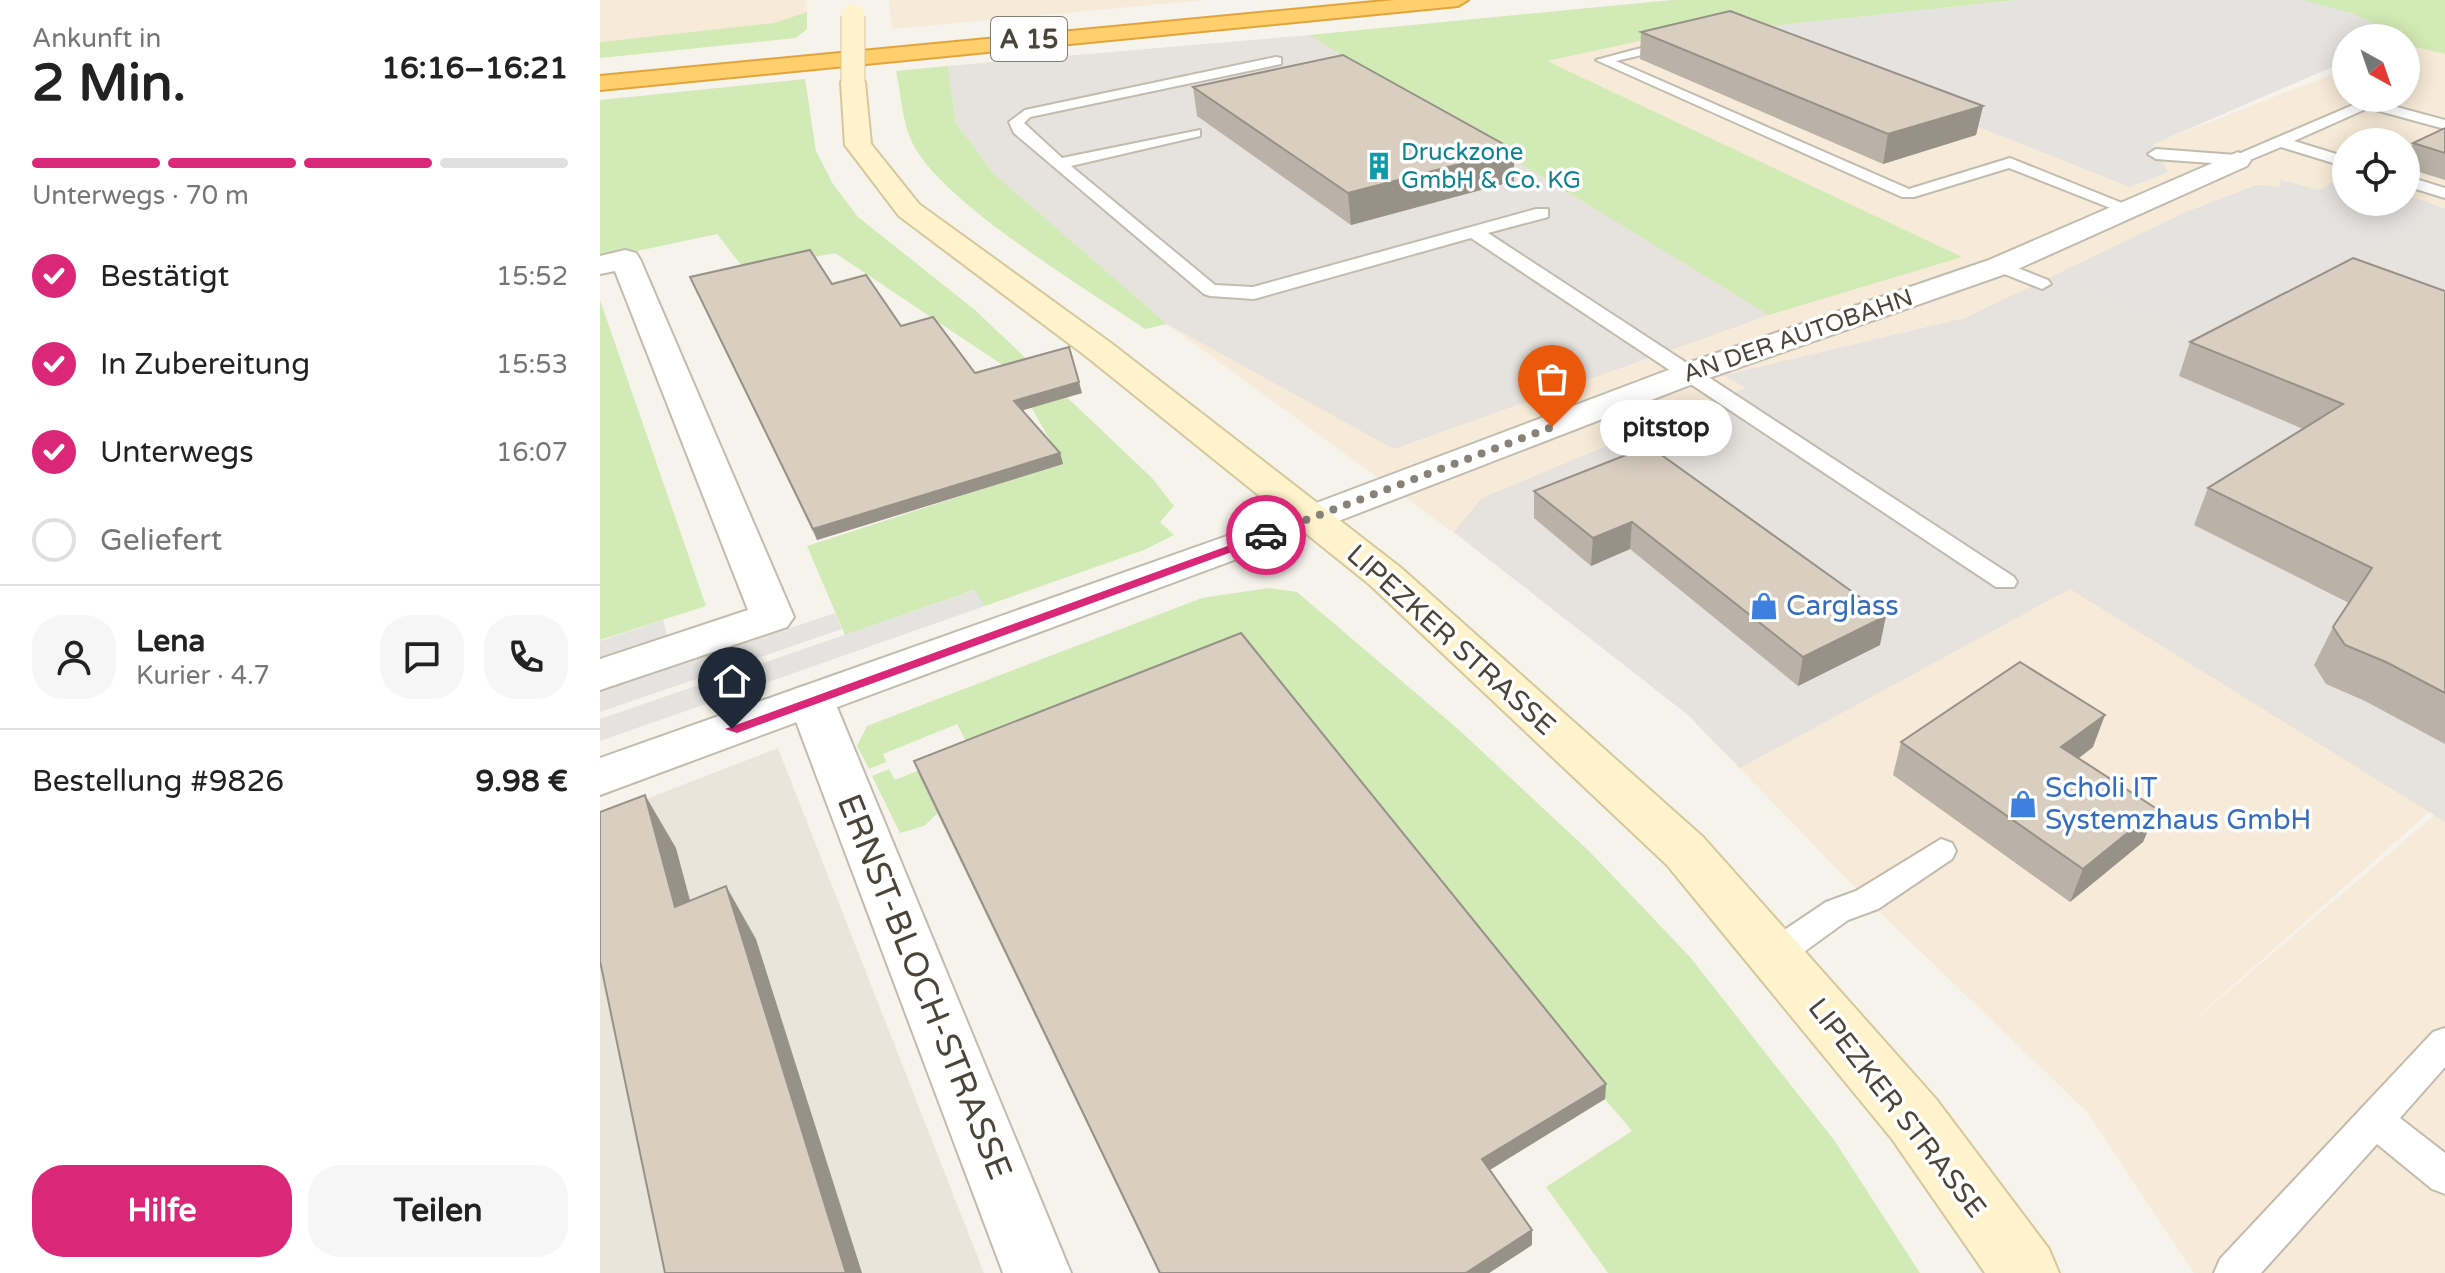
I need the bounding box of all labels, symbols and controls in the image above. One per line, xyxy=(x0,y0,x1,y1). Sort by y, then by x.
road number: A 15 xyxy=(991,17,1067,61)
text: Ankunft in xyxy=(32,23,161,54)
north arrow xyxy=(2332,24,2420,112)
map controls xyxy=(2332,24,2420,216)
text: 16:16–16:21 xyxy=(381,50,568,87)
text: 2 Min. xyxy=(32,52,186,115)
button: locate xyxy=(2332,128,2420,216)
place label: Druckzone GmbH & Co. KG xyxy=(1401,138,1581,195)
building icon: Druckzone GmbH & Co. KG xyxy=(1364,151,1394,181)
text: Unterwegs · 70 m xyxy=(32,180,249,211)
icon: check xyxy=(32,254,76,298)
text: Bestätigt xyxy=(100,258,229,295)
text: 15:52 xyxy=(496,261,568,292)
street label: AN DER AUTOBAHN xyxy=(1679,283,1917,389)
icon: check xyxy=(32,342,76,386)
pin xyxy=(1518,345,1586,427)
text: In Zubereitung xyxy=(100,346,310,383)
text: 15:53 xyxy=(496,349,568,380)
icon: bag xyxy=(1530,357,1574,401)
callout: pitstop xyxy=(1600,399,1732,455)
text: pitstop xyxy=(1622,412,1710,443)
icon: check xyxy=(32,430,76,474)
text: Unterwegs xyxy=(100,434,254,471)
text: 16:07 xyxy=(496,437,568,468)
courier xyxy=(1226,495,1306,575)
icon: car xyxy=(1244,513,1288,557)
text: Geliefert xyxy=(100,522,222,559)
street label: LIPEZKER STRASSE xyxy=(1340,537,1562,743)
place label: Carglass xyxy=(1786,589,1899,623)
shop icon: Carglass xyxy=(1749,591,1779,621)
button: person xyxy=(32,615,116,699)
button: chat xyxy=(380,615,464,699)
button: phone xyxy=(484,615,568,699)
text: Lena xyxy=(136,623,205,660)
pin xyxy=(698,647,766,729)
icon: home xyxy=(710,659,754,703)
text: Kurier · 4.7 xyxy=(136,660,270,691)
text: Bestellung #9826 xyxy=(32,763,284,800)
text: 9.98 € xyxy=(475,763,568,800)
place label: Scholi IT Systemzhaus GmbH xyxy=(2045,771,2311,837)
street label: ERNST-BLOCH-STRASSE xyxy=(828,788,1020,1186)
shop icon: Scholi IT Systemzhaus GmbH xyxy=(2008,789,2038,819)
street label: LIPEZKER STRASSE xyxy=(1801,992,1993,1224)
button: Hilfe xyxy=(32,1165,292,1257)
button: Teilen xyxy=(308,1165,568,1257)

